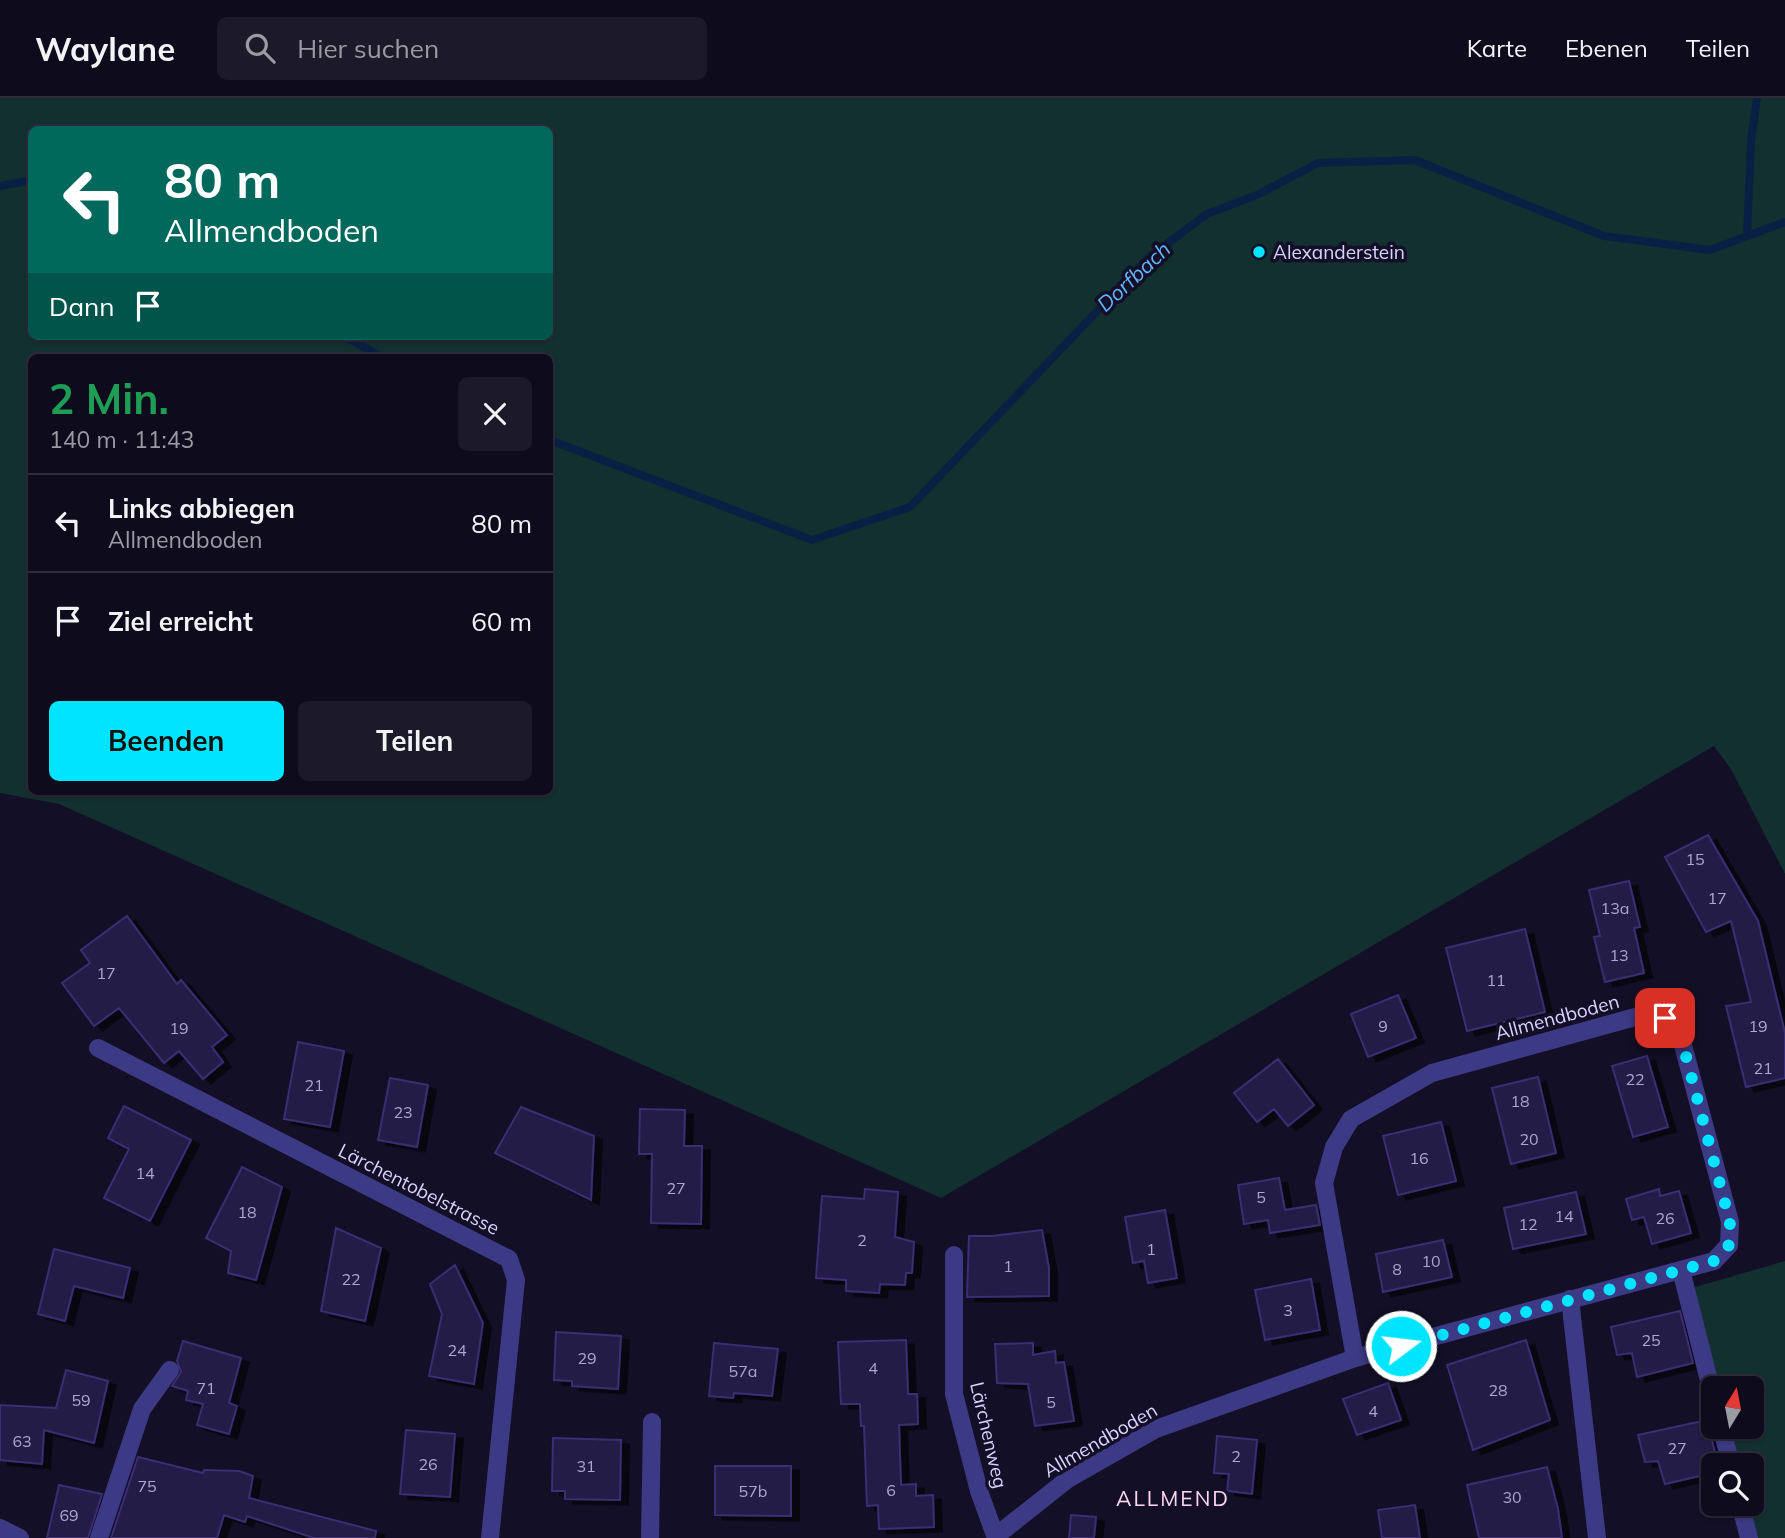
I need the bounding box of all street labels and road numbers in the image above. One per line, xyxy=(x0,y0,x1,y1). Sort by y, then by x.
street label: Allmendboden xyxy=(1492,989,1622,1045)
street label: Lärchentobelstrasse xyxy=(334,1138,504,1240)
street label: Lärchenweg xyxy=(965,1379,1013,1491)
street label: Allmendboden xyxy=(1039,1398,1161,1482)

